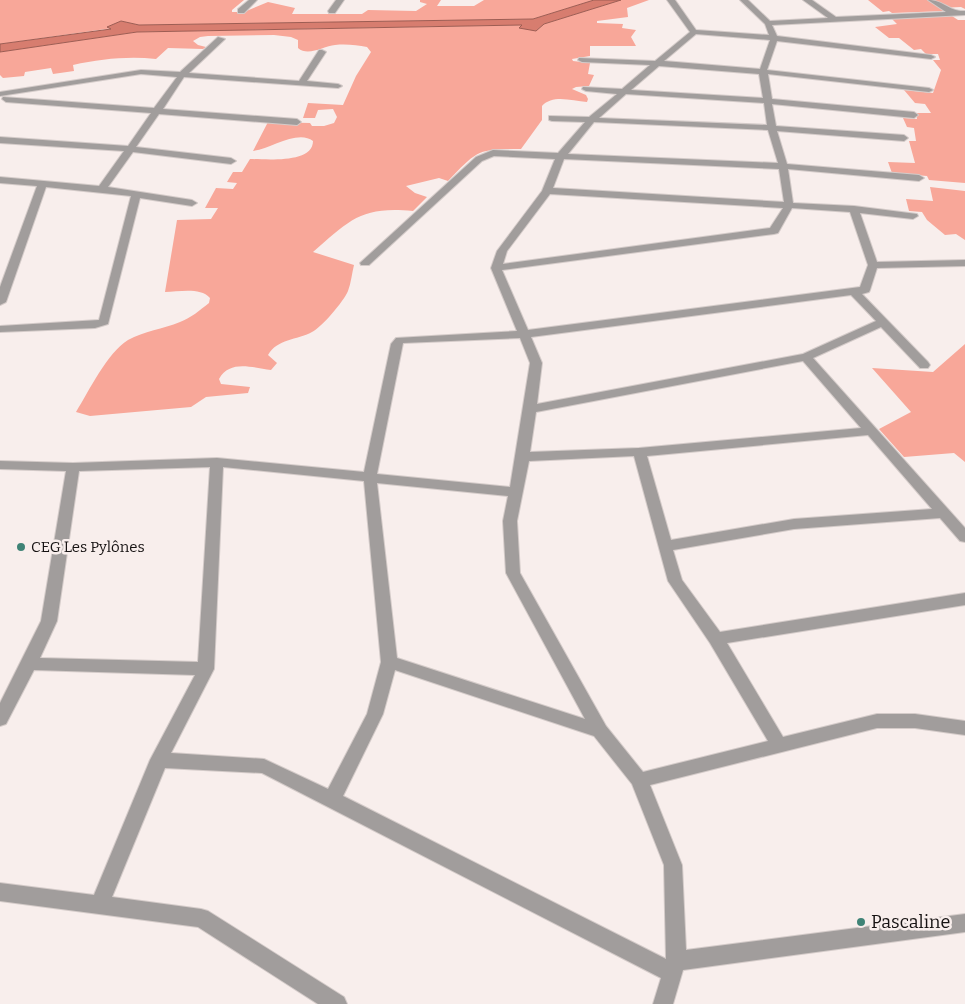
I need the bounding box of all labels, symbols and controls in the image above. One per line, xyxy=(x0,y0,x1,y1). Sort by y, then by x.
place label: CEG Les Pylônes xyxy=(31,538,145,556)
marker: CEG Les Pylônes xyxy=(15,541,27,553)
place label: Pascaline xyxy=(871,911,950,933)
marker: Pascaline xyxy=(855,916,867,928)

